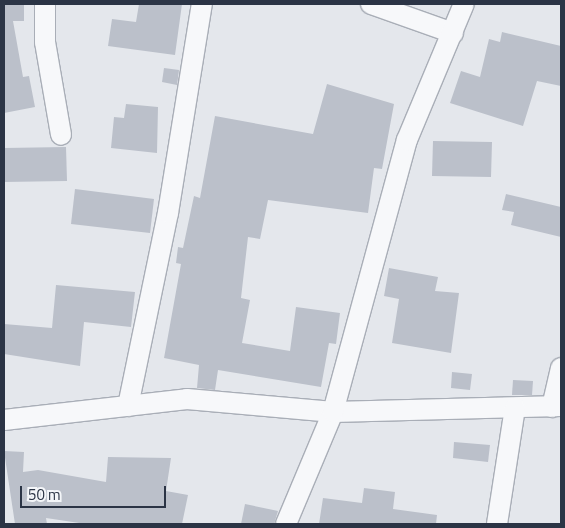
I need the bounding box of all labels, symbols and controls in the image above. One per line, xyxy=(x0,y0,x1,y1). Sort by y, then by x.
scale bar xyxy=(22,476,169,508)
text: 50 m xyxy=(28,483,61,506)

